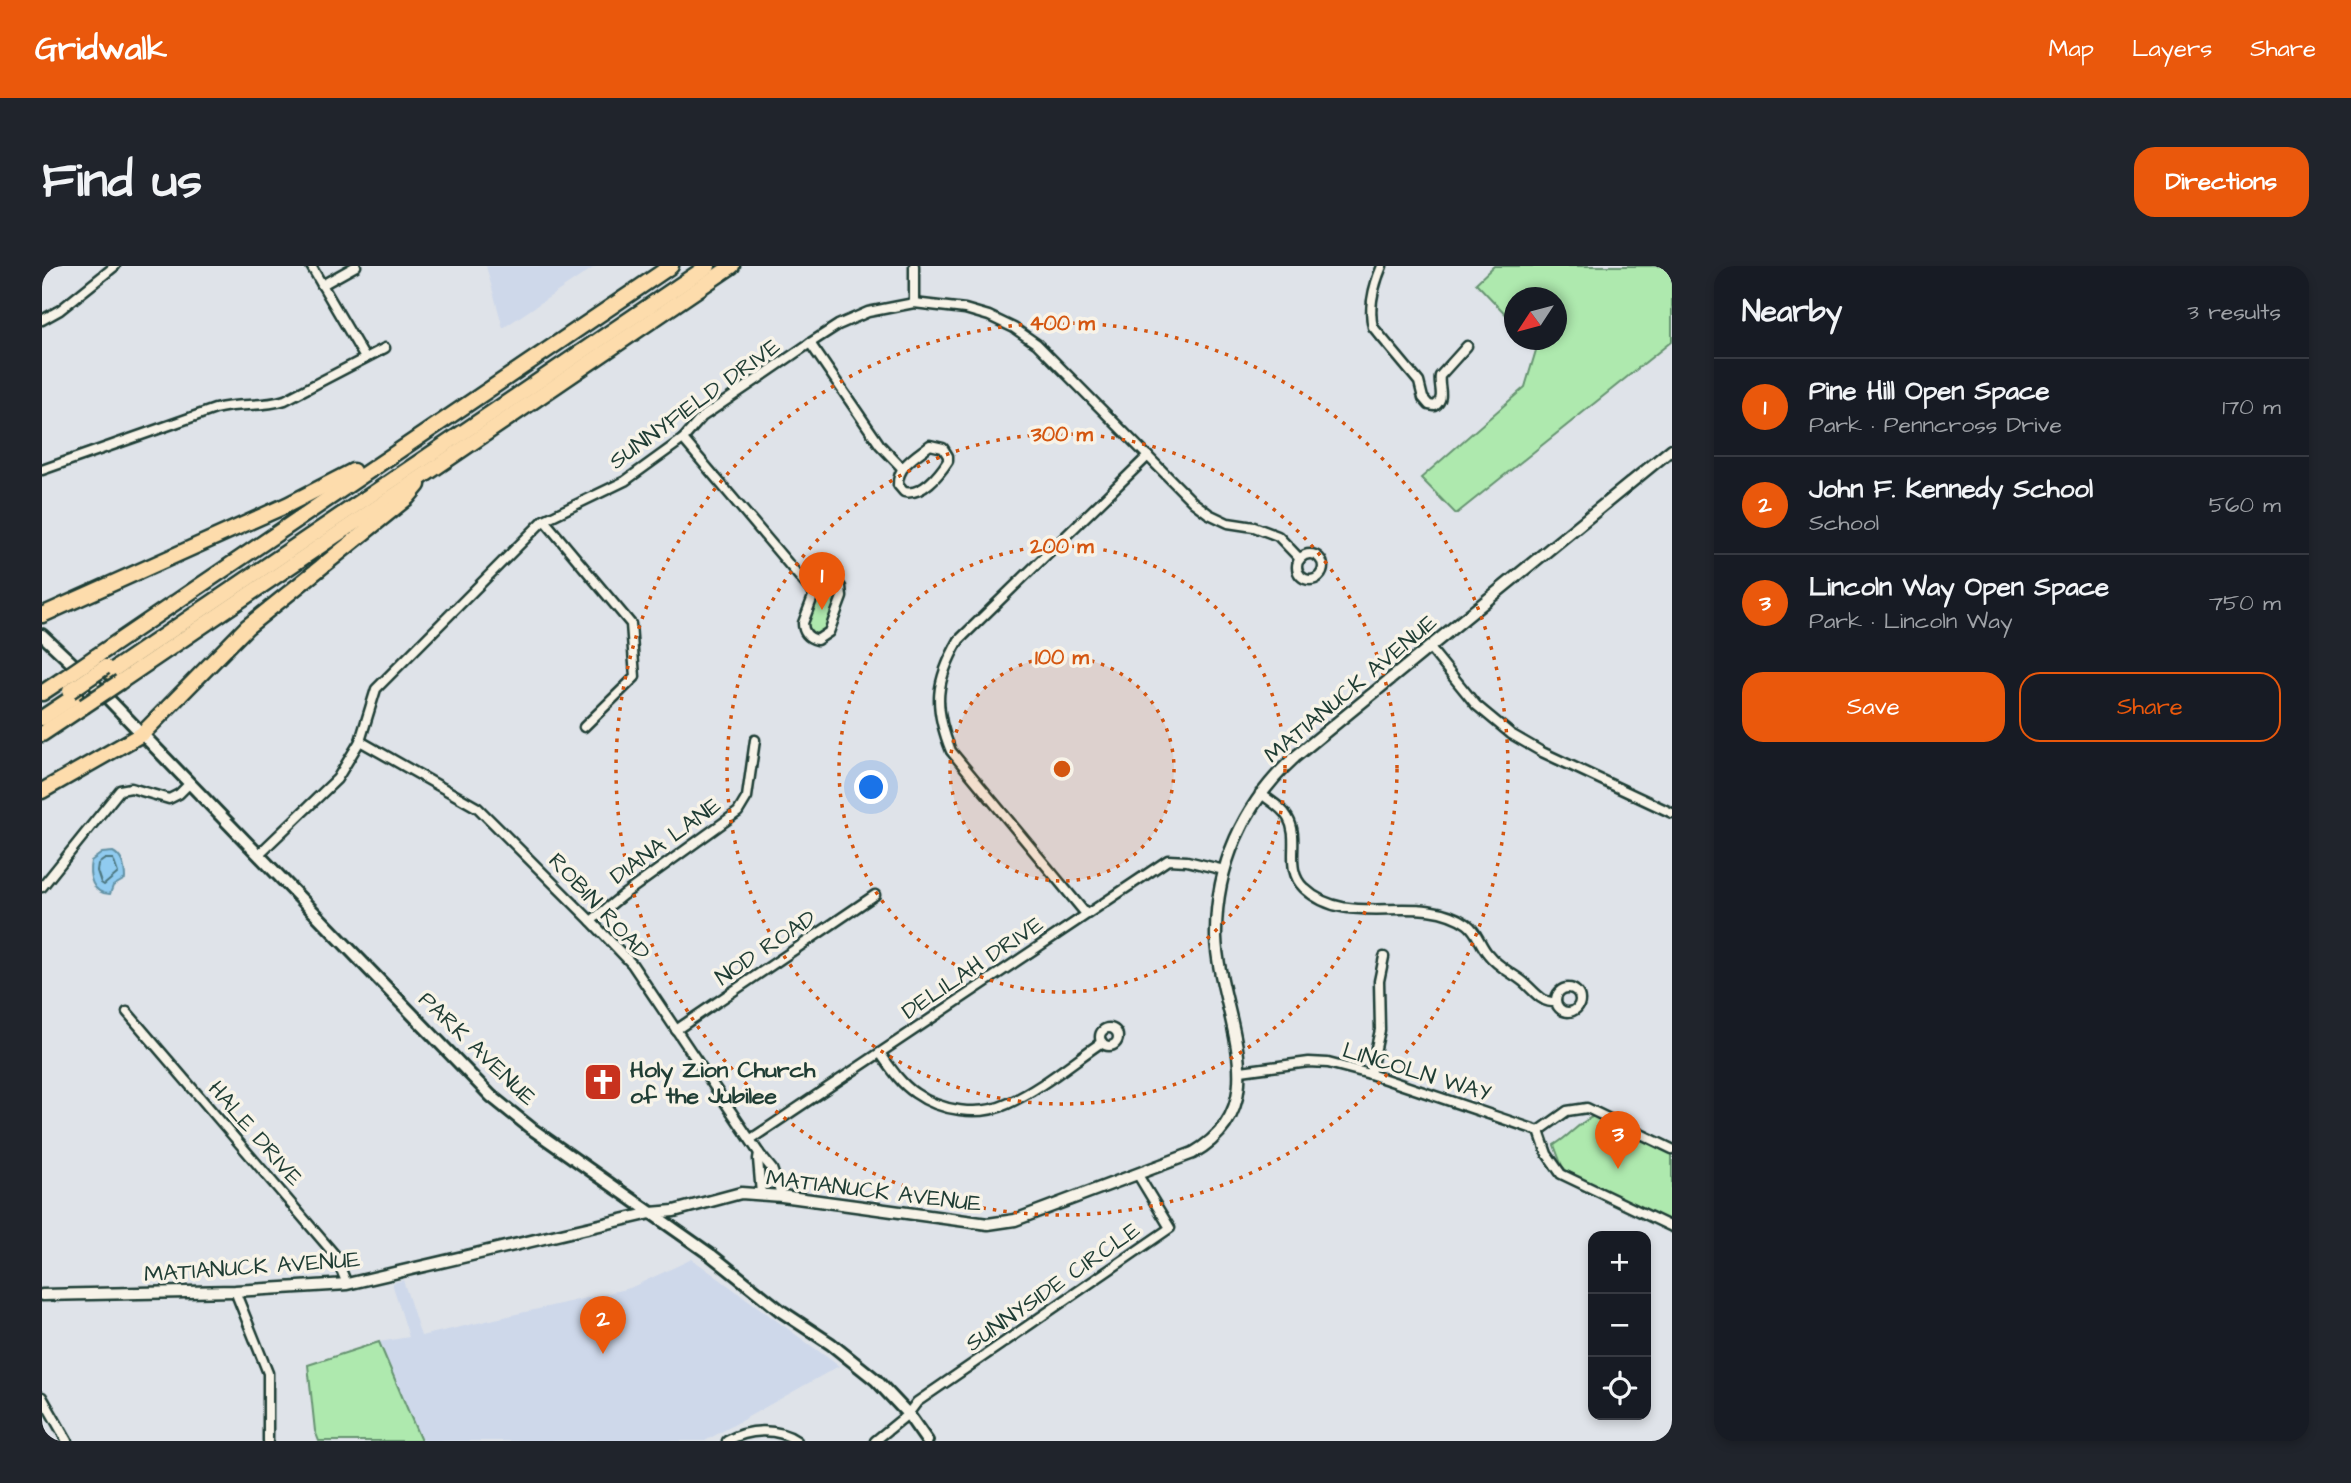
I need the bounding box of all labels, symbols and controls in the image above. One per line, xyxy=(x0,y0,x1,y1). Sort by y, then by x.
text: Gridwalk xyxy=(35,26,167,72)
text: Map xyxy=(2049,32,2094,66)
text: Layers xyxy=(2132,32,2212,66)
text: Share xyxy=(2250,32,2316,66)
button: Directions xyxy=(2134,147,2309,217)
text: Find us xyxy=(42,148,202,216)
north arrow xyxy=(1504,287,1567,350)
text: Nearby xyxy=(1742,291,1842,333)
text: 3 results xyxy=(2187,296,2281,328)
text: 400 m xyxy=(1029,309,1095,338)
street label: SUNNYFIELD DRIVE xyxy=(602,330,787,477)
text: Pine Hill Open Space xyxy=(1809,373,2050,409)
text: 1 xyxy=(1764,391,1766,423)
text: 170 m xyxy=(2222,391,2281,423)
text: Park · Penncross Drive xyxy=(1809,409,2062,441)
text: 300 m xyxy=(1030,420,1094,449)
text: John F. Kennedy School xyxy=(1809,471,2093,507)
text: 2 xyxy=(1758,489,1772,521)
text: 560 m xyxy=(2209,489,2281,521)
text: School xyxy=(1809,507,1879,539)
text: 200 m xyxy=(1029,532,1094,561)
pin: 1 xyxy=(799,552,845,610)
text: Lincoln Way Open Space xyxy=(1809,569,2109,605)
text: 3 xyxy=(1759,587,1771,619)
text: 750 m xyxy=(2209,587,2281,619)
text: Park · Lincoln Way xyxy=(1809,605,2013,637)
street label: MATIANUCK AVENUE xyxy=(1257,607,1444,771)
text: 100 m xyxy=(1035,643,1090,672)
button: Save xyxy=(1742,672,2005,742)
button: Share xyxy=(2019,672,2281,742)
centre of rings xyxy=(1050,757,1074,781)
your location xyxy=(854,770,888,804)
street label: DIANA LANE xyxy=(604,789,728,892)
street label: ROBIN ROAD xyxy=(541,846,658,968)
street label: NOD ROAD xyxy=(709,902,822,993)
street label: DELILAH DRIVE xyxy=(895,908,1050,1027)
street label: PARK AVENUE xyxy=(411,984,544,1114)
street label: LINCOLN WAY xyxy=(1339,1034,1495,1110)
place label: Holy Zion Church of the Jubilee xyxy=(630,1054,816,1112)
church icon: Holy Zion Church of the Jubilee xyxy=(582,1061,624,1103)
street label: HALE DRIVE xyxy=(200,1074,310,1194)
pin: 3 xyxy=(1595,1111,1641,1169)
street label: MATIANUCK AVENUE xyxy=(764,1162,984,1220)
street label: SUNNYSIDE CIRCLE xyxy=(959,1214,1147,1359)
map controls xyxy=(1588,1231,1651,1420)
button: + xyxy=(1588,1231,1651,1294)
street label: MATIANUCK AVENUE xyxy=(143,1243,362,1291)
button: − xyxy=(1588,1294,1651,1357)
pin: 2 xyxy=(580,1296,626,1354)
button: locate xyxy=(1588,1357,1651,1420)

